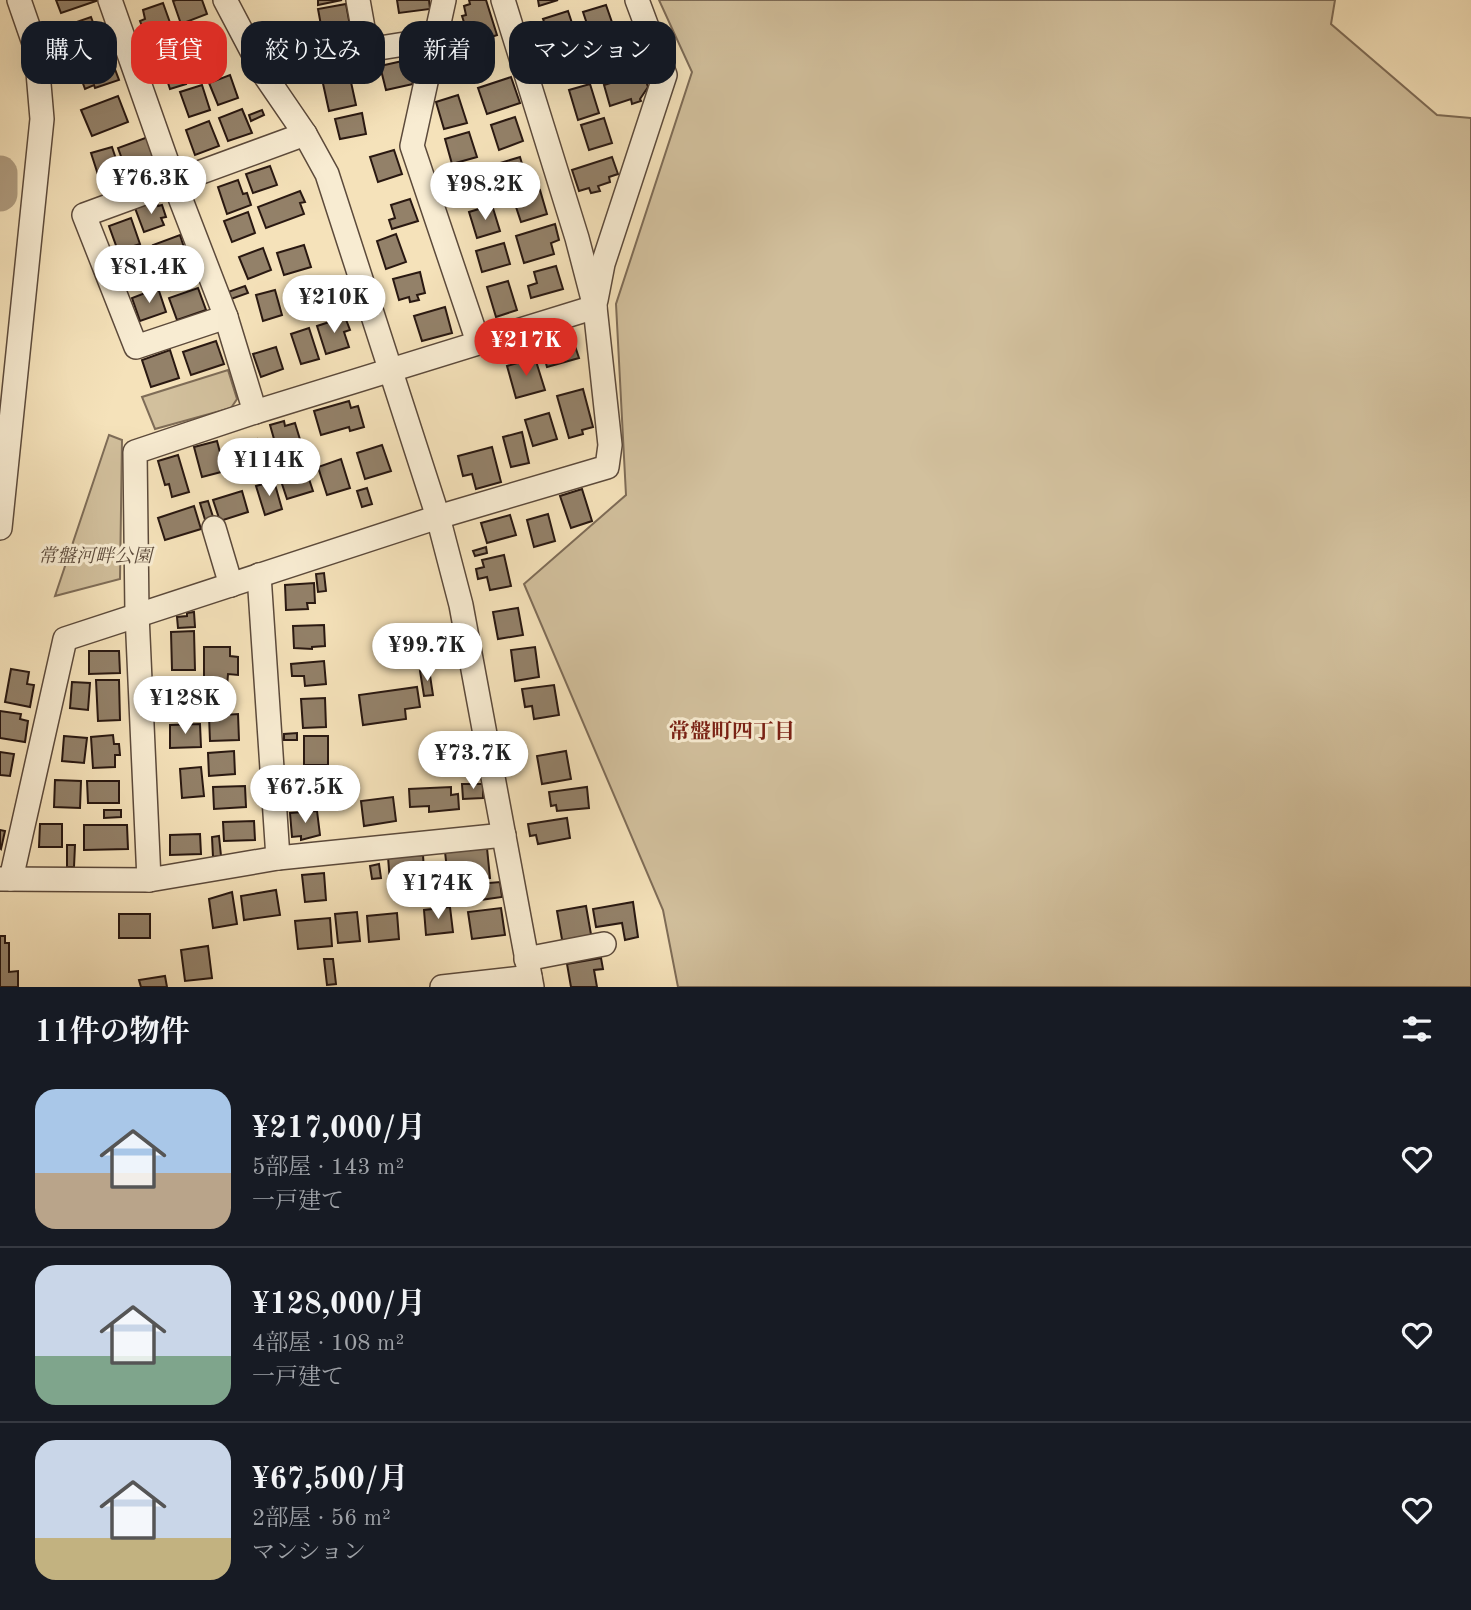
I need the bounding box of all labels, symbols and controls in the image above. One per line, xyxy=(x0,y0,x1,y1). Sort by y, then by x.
chip: 購入 xyxy=(21,21,117,84)
chip: 賃貸 xyxy=(131,21,227,84)
chip: 絞り込み xyxy=(241,21,385,84)
chip: 新着 xyxy=(399,21,495,84)
chip: マンション xyxy=(509,21,676,84)
pin: ¥76.3K xyxy=(94,156,208,216)
pin: ¥98.2K xyxy=(428,162,542,222)
text: ¥76.3K xyxy=(112,167,190,190)
text: ¥98.2K xyxy=(446,173,524,196)
pin: ¥81.4K xyxy=(92,246,206,305)
text: ¥81.4K xyxy=(110,256,188,279)
pin: ¥210K xyxy=(285,276,383,335)
text: ¥210K xyxy=(298,286,370,309)
pin: ¥217K xyxy=(477,318,575,378)
text: ¥217K xyxy=(490,329,562,352)
pin: ¥114K xyxy=(220,438,318,498)
text: ¥114K xyxy=(233,449,305,472)
park label: 常盤河畔公園 xyxy=(38,546,155,567)
pin: ¥99.7K xyxy=(370,624,484,683)
text: ¥99.7K xyxy=(388,634,466,657)
pin: ¥128K xyxy=(136,676,234,736)
text: ¥128K xyxy=(149,687,221,710)
district label: 常盤町四丁目 xyxy=(669,720,795,743)
pin: ¥73.7K xyxy=(416,732,530,791)
text: ¥73.7K xyxy=(434,742,512,765)
pin: ¥67.5K xyxy=(248,766,362,825)
text: ¥67.5K xyxy=(266,776,344,799)
pin: ¥174K xyxy=(389,862,487,921)
text: ¥174K xyxy=(402,872,474,895)
icon: filters xyxy=(1398,1010,1436,1048)
text: 11件の物件 xyxy=(35,1018,190,1048)
text: ¥217,000/月 xyxy=(252,1114,426,1144)
icon: home xyxy=(91,1117,175,1201)
icon: heart xyxy=(1398,1140,1436,1178)
text: 5部屋 · 143 m² xyxy=(252,1156,404,1179)
text: 一戸建て xyxy=(252,1190,344,1213)
text: ¥128,000/月 xyxy=(252,1290,426,1320)
icon: home xyxy=(91,1293,175,1377)
icon: heart xyxy=(1398,1316,1436,1354)
text: 4部屋 · 108 m² xyxy=(252,1332,404,1355)
text: 一戸建て xyxy=(252,1366,344,1389)
text: ¥67,500/月 xyxy=(252,1465,408,1495)
icon: home xyxy=(91,1468,175,1552)
icon: heart xyxy=(1398,1491,1436,1529)
text: 2部屋 · 56 m² xyxy=(252,1507,391,1530)
text: マンション xyxy=(252,1541,366,1564)

